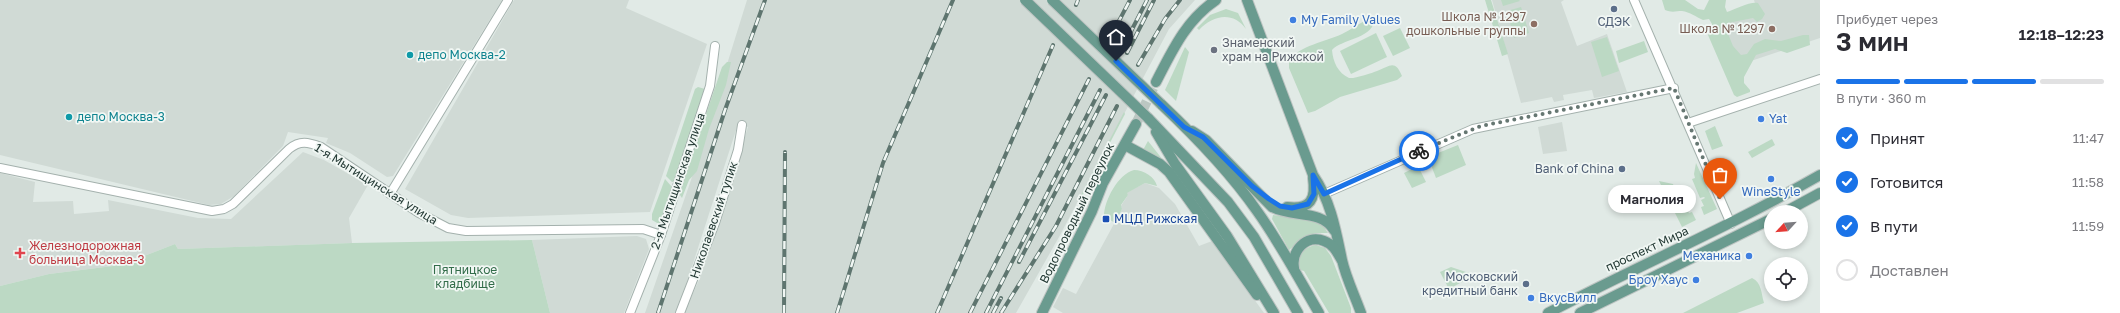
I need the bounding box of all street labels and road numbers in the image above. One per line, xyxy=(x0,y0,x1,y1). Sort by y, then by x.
street label: 2-я Мытищинская улица xyxy=(647,111,708,251)
street label: 1-я Мытищинская улица xyxy=(312,140,441,228)
street label: Водопроводный переулок xyxy=(1036,140,1117,286)
street label: Николаевский тупик xyxy=(686,159,741,280)
street label: проспект Мира xyxy=(1603,223,1691,274)

